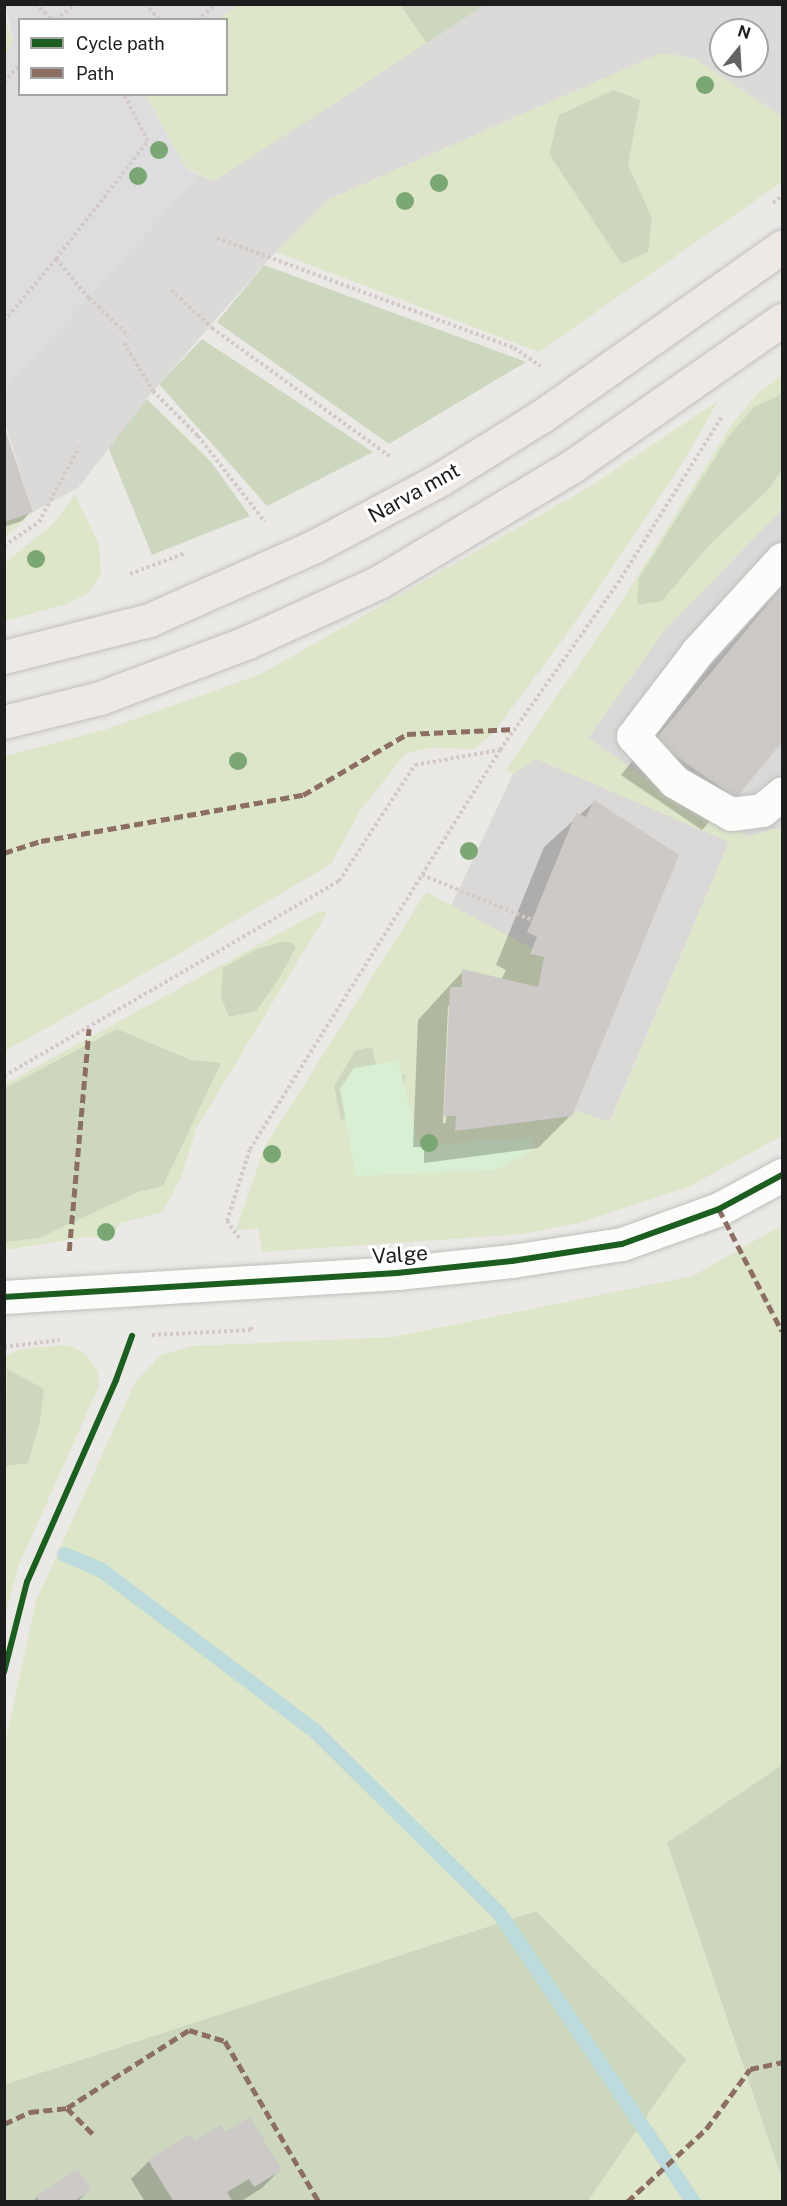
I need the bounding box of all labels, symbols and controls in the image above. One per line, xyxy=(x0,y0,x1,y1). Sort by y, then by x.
legend xyxy=(18,18,228,96)
north arrow xyxy=(709,18,769,78)
text: N xyxy=(735,21,753,43)
text: Cycle path xyxy=(76,33,165,54)
text: Path xyxy=(76,63,114,84)
street label: Narva mnt xyxy=(364,458,464,528)
street label: Valge xyxy=(371,1240,429,1270)

